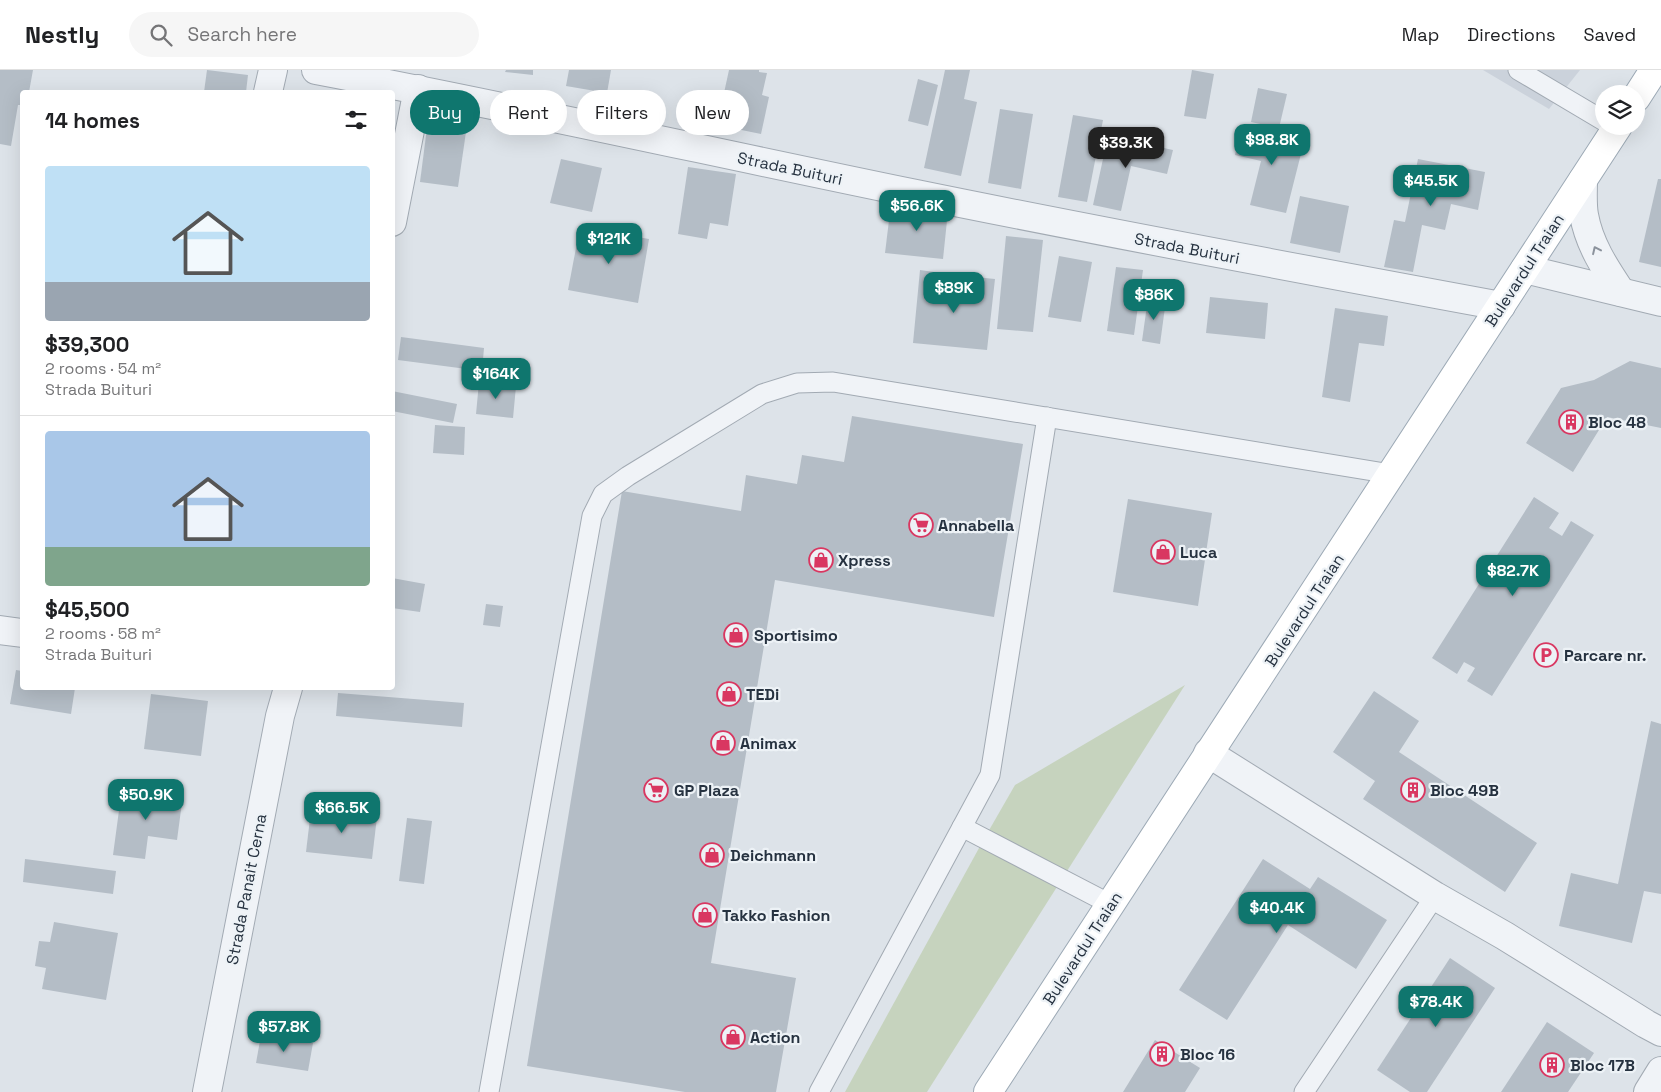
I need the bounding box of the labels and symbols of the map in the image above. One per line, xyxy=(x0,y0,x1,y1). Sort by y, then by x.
pin: $98.8K xyxy=(1231,124,1313,166)
pin: $39.3K xyxy=(1085,126,1167,169)
street label: Strada Buituri xyxy=(735,147,844,190)
pin: $45.5K xyxy=(1390,164,1472,207)
pin: $56.6K xyxy=(876,190,958,232)
street label: Bulevardul Traian xyxy=(1480,210,1569,331)
pin: $121K xyxy=(574,222,644,265)
street label: Strada Buituri xyxy=(1132,228,1241,269)
one-way arrow xyxy=(1591,246,1602,255)
pin: $89K xyxy=(924,272,984,314)
pin: $86K xyxy=(1124,278,1184,321)
pin: $164K xyxy=(461,358,531,400)
building icon: Bloc 48 xyxy=(1558,409,1584,435)
place label: Bloc 48 xyxy=(1588,412,1646,433)
supermarket icon: Annabella xyxy=(908,512,934,538)
place label: Annabella xyxy=(938,515,1014,536)
shop icon: Luca xyxy=(1150,539,1176,565)
place label: Luca xyxy=(1180,542,1217,563)
shop icon: Xpress xyxy=(808,547,834,573)
place label: Xpress xyxy=(838,550,891,571)
street label: Bulevardul Traian xyxy=(1260,550,1349,671)
pin: $82.7K xyxy=(1472,554,1554,597)
shop icon: Sportisimo xyxy=(723,622,749,648)
place label: Sportisimo xyxy=(754,625,838,646)
parking icon: Parcare nr. xyxy=(1533,642,1559,668)
place label: Parcare nr. xyxy=(1564,645,1646,666)
shop icon: TEDi xyxy=(716,681,742,707)
place label: TEDi xyxy=(746,684,779,705)
shop icon: Animax xyxy=(710,730,736,756)
place label: Animax xyxy=(740,733,797,754)
supermarket icon: GP Plaza xyxy=(643,777,669,803)
building icon: Bloc 49B xyxy=(1400,777,1426,803)
pin: $50.9K xyxy=(105,778,187,821)
place label: GP Plaza xyxy=(674,780,739,801)
place label: Bloc 49B xyxy=(1430,780,1499,801)
pin: $66.5K xyxy=(301,792,383,834)
street label: Strada Panait Cerna xyxy=(222,812,271,966)
shop icon: Deichmann xyxy=(699,842,725,868)
place label: Deichmann xyxy=(730,845,816,866)
street label: Bulevardul Traian xyxy=(1038,888,1127,1009)
pin: $40.4K xyxy=(1236,892,1318,934)
shop icon: Takko Fashion xyxy=(692,902,718,928)
place label: Takko Fashion xyxy=(722,905,830,926)
pin: $78.4K xyxy=(1395,986,1477,1028)
pin: $57.8K xyxy=(243,1010,325,1053)
shop icon: Action xyxy=(720,1024,746,1050)
place label: Action xyxy=(750,1027,800,1048)
building icon: Bloc 16 xyxy=(1149,1041,1175,1067)
place label: Bloc 16 xyxy=(1180,1044,1235,1065)
building icon: Bloc 17B xyxy=(1539,1052,1565,1078)
place label: Bloc 17B xyxy=(1570,1055,1635,1076)

